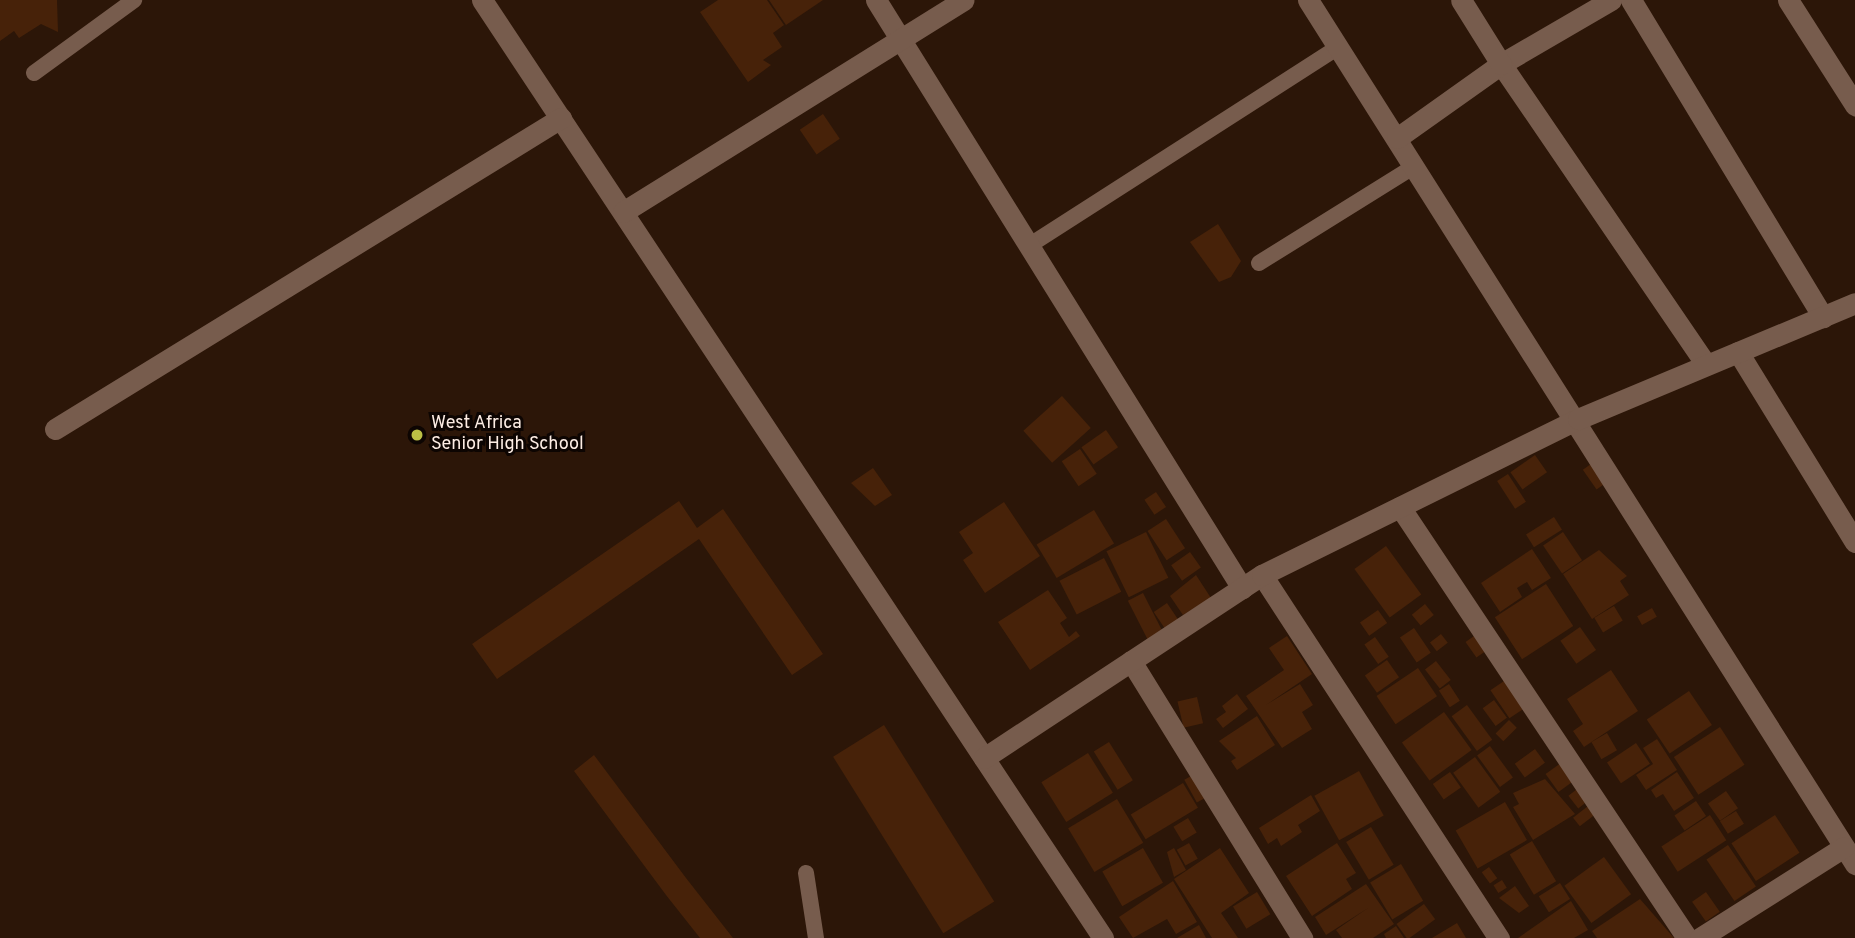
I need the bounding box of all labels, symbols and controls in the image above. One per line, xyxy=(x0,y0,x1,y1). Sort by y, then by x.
place label: West Africa Senior High School xyxy=(431,414,584,457)
marker: West Africa Senior High School xyxy=(409,427,425,443)

